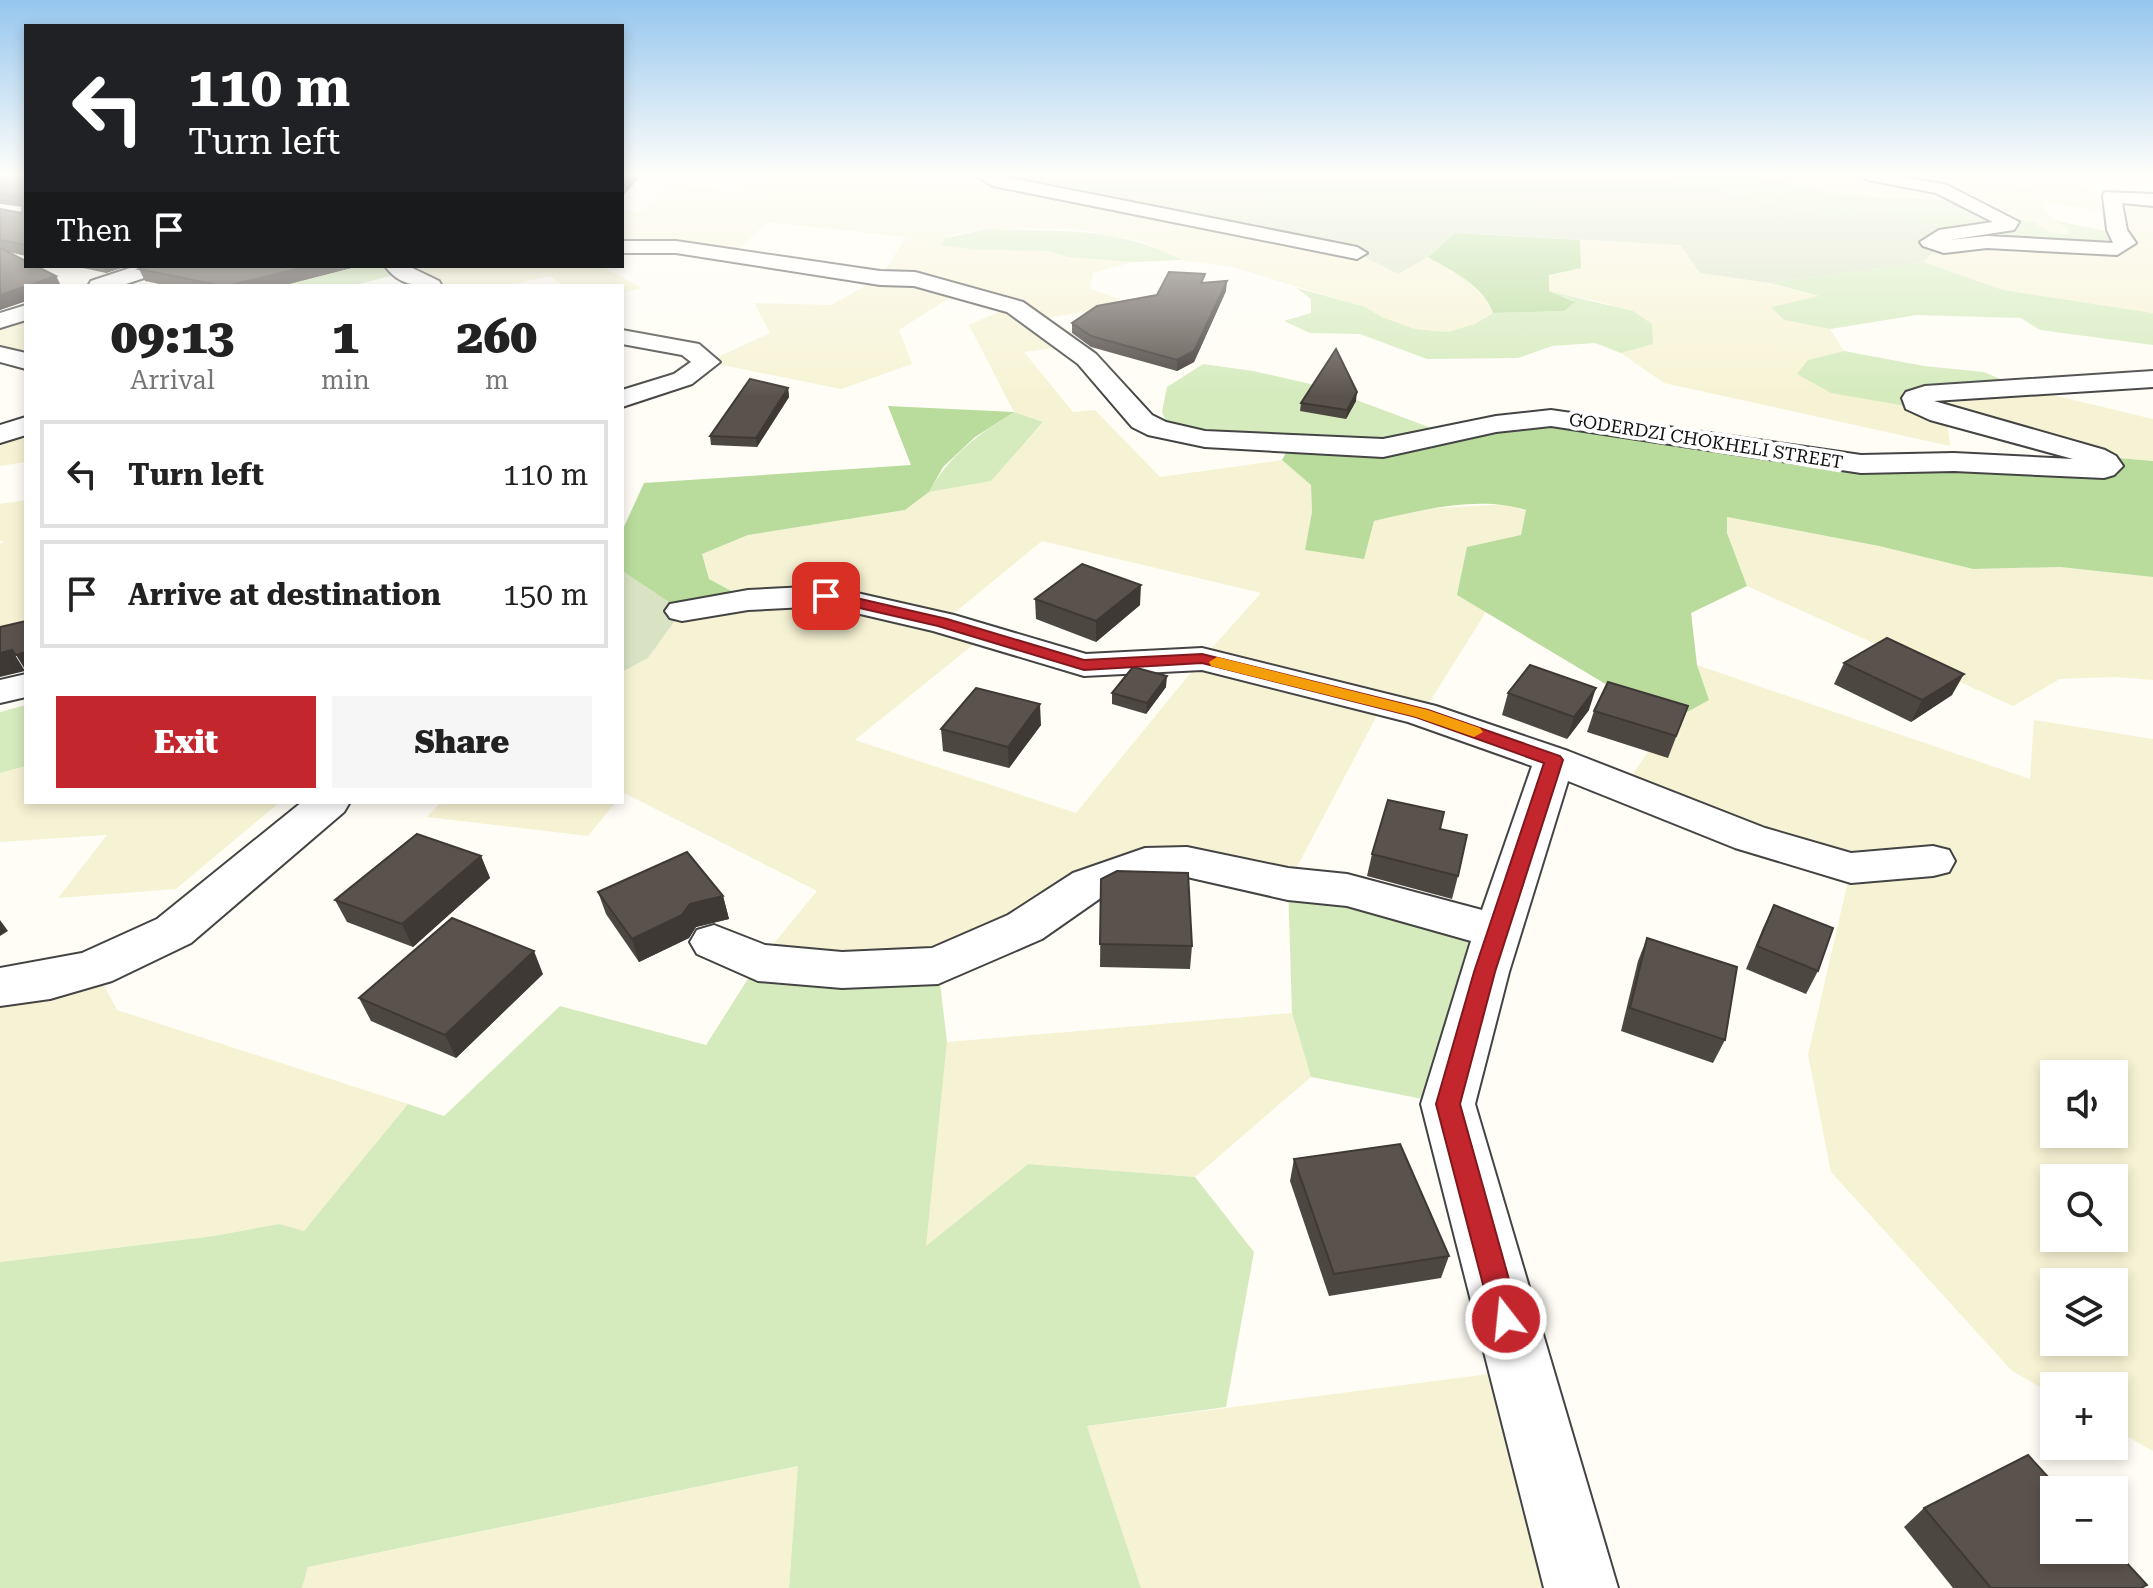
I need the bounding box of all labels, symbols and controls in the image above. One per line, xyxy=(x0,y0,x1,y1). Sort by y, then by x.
text: 110 m xyxy=(188,54,350,120)
icon: left xyxy=(56,56,160,160)
text: Turn left xyxy=(188,121,340,163)
icon: arrive xyxy=(147,208,191,252)
text: Then xyxy=(56,213,131,248)
text: 09:13 xyxy=(111,309,234,365)
text: 1 xyxy=(332,309,359,365)
text: 260 xyxy=(457,309,537,365)
text: Arrival xyxy=(130,365,215,395)
text: min xyxy=(321,365,370,395)
text: m xyxy=(485,365,509,395)
street label: GODERDZI CHOKHELI STREET xyxy=(1567,408,1845,473)
icon: left xyxy=(60,452,104,496)
text: Turn left xyxy=(128,457,264,492)
text: 110 m xyxy=(503,457,588,492)
pin xyxy=(792,562,860,630)
icon: arrive xyxy=(60,572,104,616)
icon: arrive xyxy=(804,574,848,618)
text: Arrive at destination xyxy=(128,577,441,612)
text: 150 m xyxy=(503,577,588,612)
button: Exit xyxy=(56,696,316,788)
button: Share xyxy=(332,696,592,788)
map controls xyxy=(2040,1060,2128,1564)
button: sound xyxy=(2040,1060,2128,1148)
button: search xyxy=(2040,1164,2128,1252)
button: layers xyxy=(2040,1268,2128,1356)
position arrow xyxy=(1464,1277,1548,1361)
button: + xyxy=(2040,1372,2128,1460)
button: − xyxy=(2040,1476,2128,1564)

